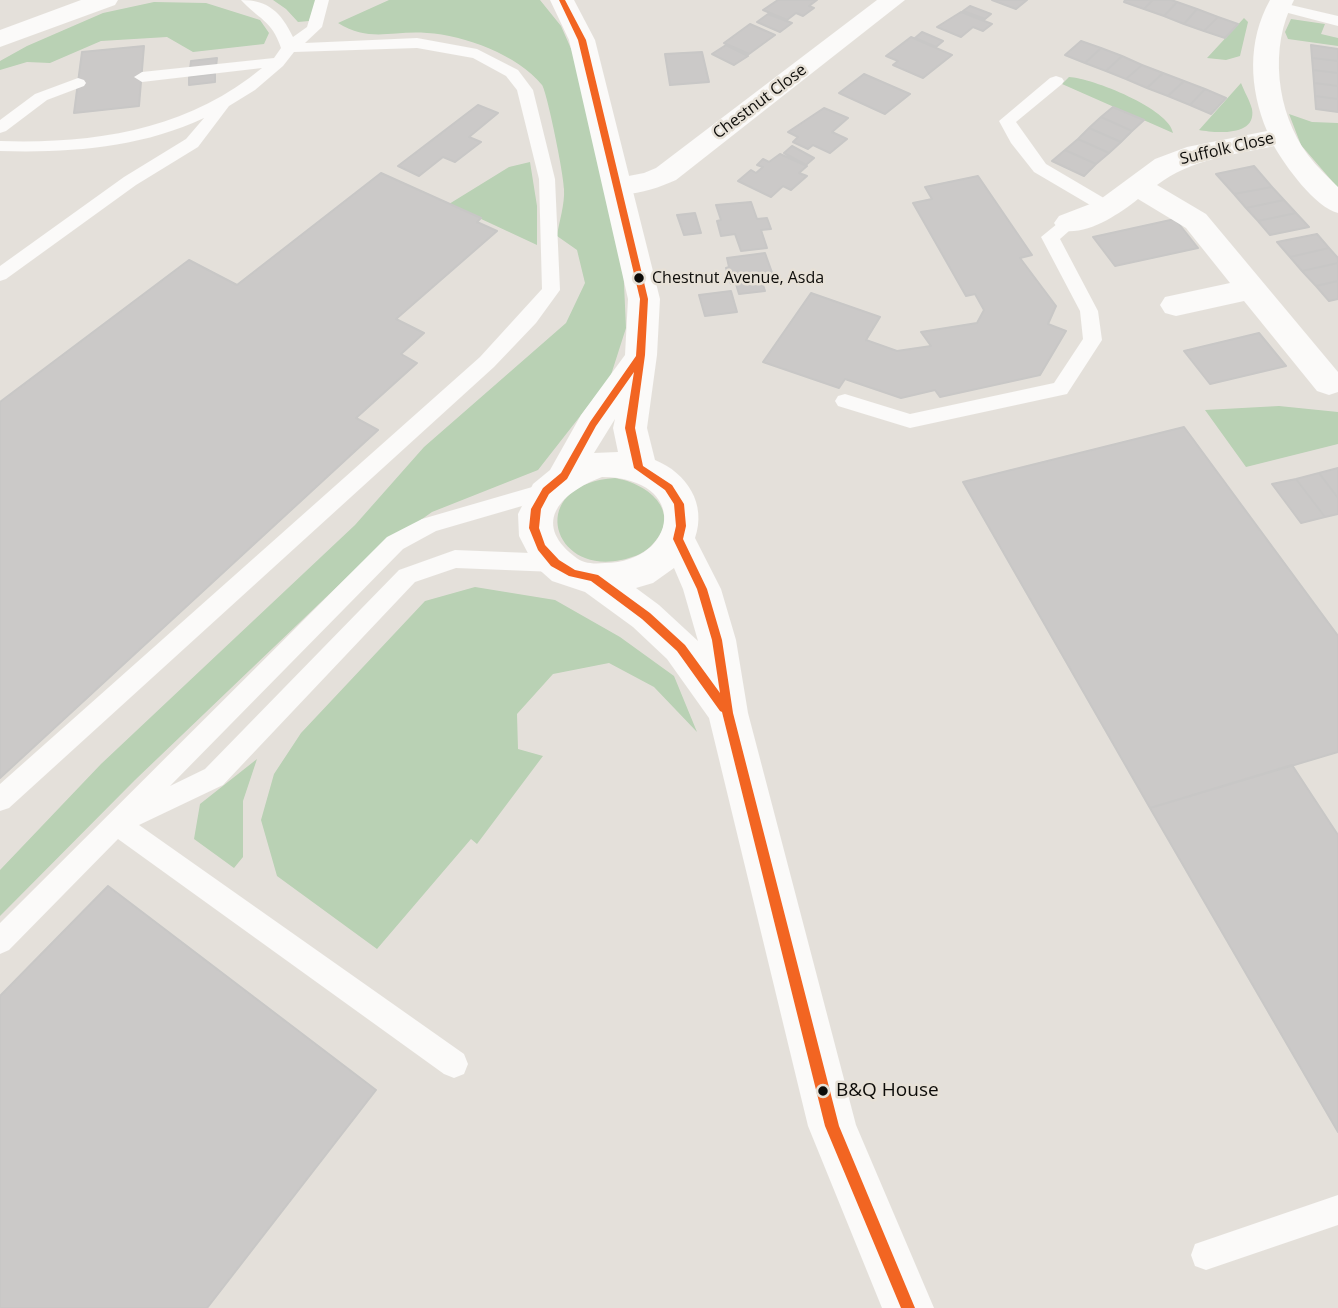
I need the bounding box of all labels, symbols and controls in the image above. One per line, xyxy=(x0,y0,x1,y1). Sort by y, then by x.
street label: Chestnut Close xyxy=(709,61,811,143)
street label: Suffolk Close xyxy=(1178,129,1276,169)
place label: Chestnut Avenue, Asda xyxy=(652,268,824,288)
marker: Chestnut Avenue, Asda xyxy=(632,271,646,285)
place label: B&Q House xyxy=(836,1080,939,1102)
marker: B&Q House xyxy=(816,1084,830,1098)

